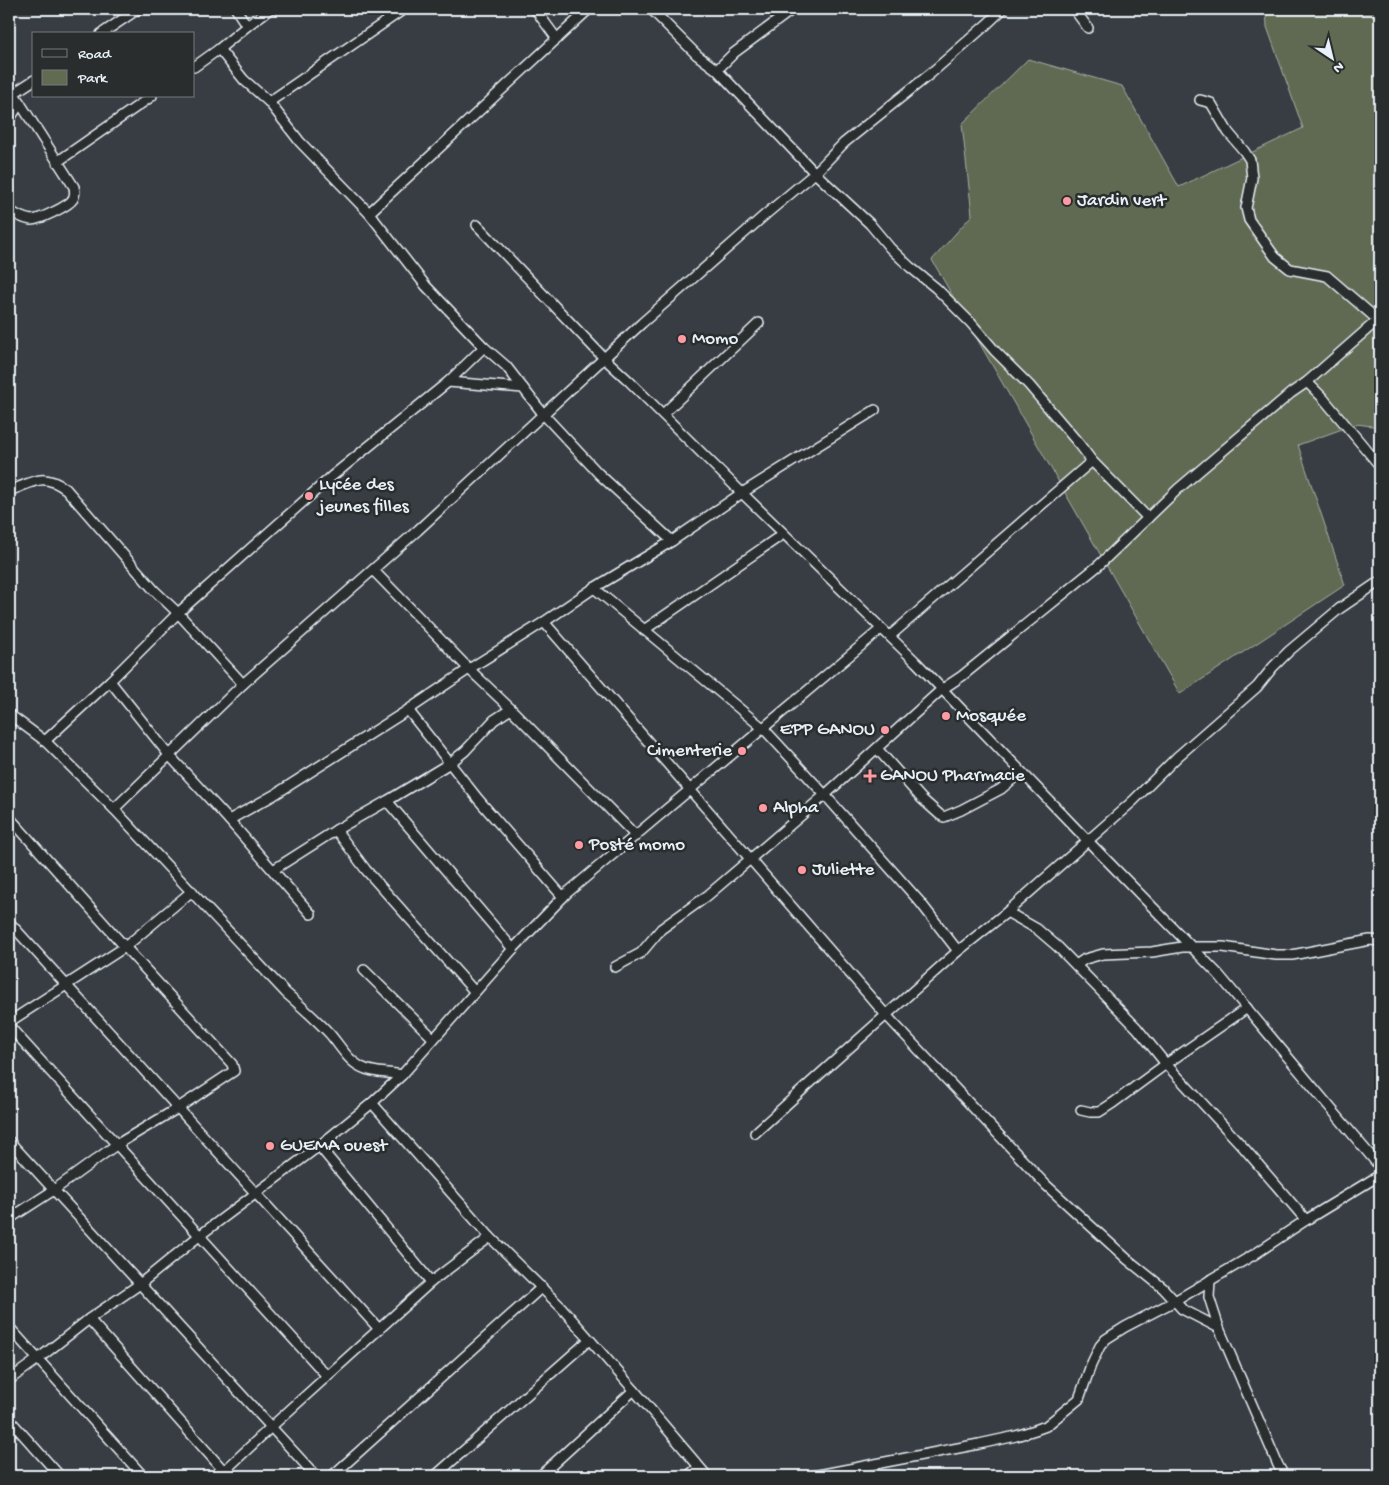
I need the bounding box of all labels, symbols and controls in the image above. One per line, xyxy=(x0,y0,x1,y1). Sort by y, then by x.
legend xyxy=(32,32,195,98)
north arrow xyxy=(1306,32,1356,82)
text: Road xyxy=(78,46,112,64)
text: N xyxy=(1329,57,1347,76)
text: Park xyxy=(77,70,108,88)
place label: Jardin vert xyxy=(1077,190,1168,213)
marker: Jardin vert xyxy=(1061,195,1073,207)
place label: Momo xyxy=(692,328,739,351)
marker: Momo xyxy=(676,333,688,345)
place label: Lycée des jeunes filles xyxy=(316,474,410,519)
marker: Lycée des jeunes filles xyxy=(303,490,315,502)
place label: Mosquée xyxy=(956,705,1026,728)
marker: Mosquée xyxy=(940,710,952,722)
place label: EPP GANOU xyxy=(780,719,875,742)
marker: EPP GANOU xyxy=(879,724,891,736)
place label: Cimenterie xyxy=(647,740,732,763)
marker: Cimenterie xyxy=(736,745,748,757)
place label: GANOU Pharmacie xyxy=(880,765,1025,788)
marker: GANOU Pharmacie xyxy=(864,770,876,782)
place label: Alpha xyxy=(773,797,820,820)
marker: Alpha xyxy=(757,802,769,814)
place label: Posté momo xyxy=(588,834,685,857)
marker: Posté momo xyxy=(573,839,585,851)
place label: Juliette xyxy=(812,859,875,882)
marker: Juliette xyxy=(796,864,808,876)
place label: GUEMA ouest xyxy=(280,1135,389,1158)
marker: GUEMA ouest xyxy=(264,1140,276,1152)

